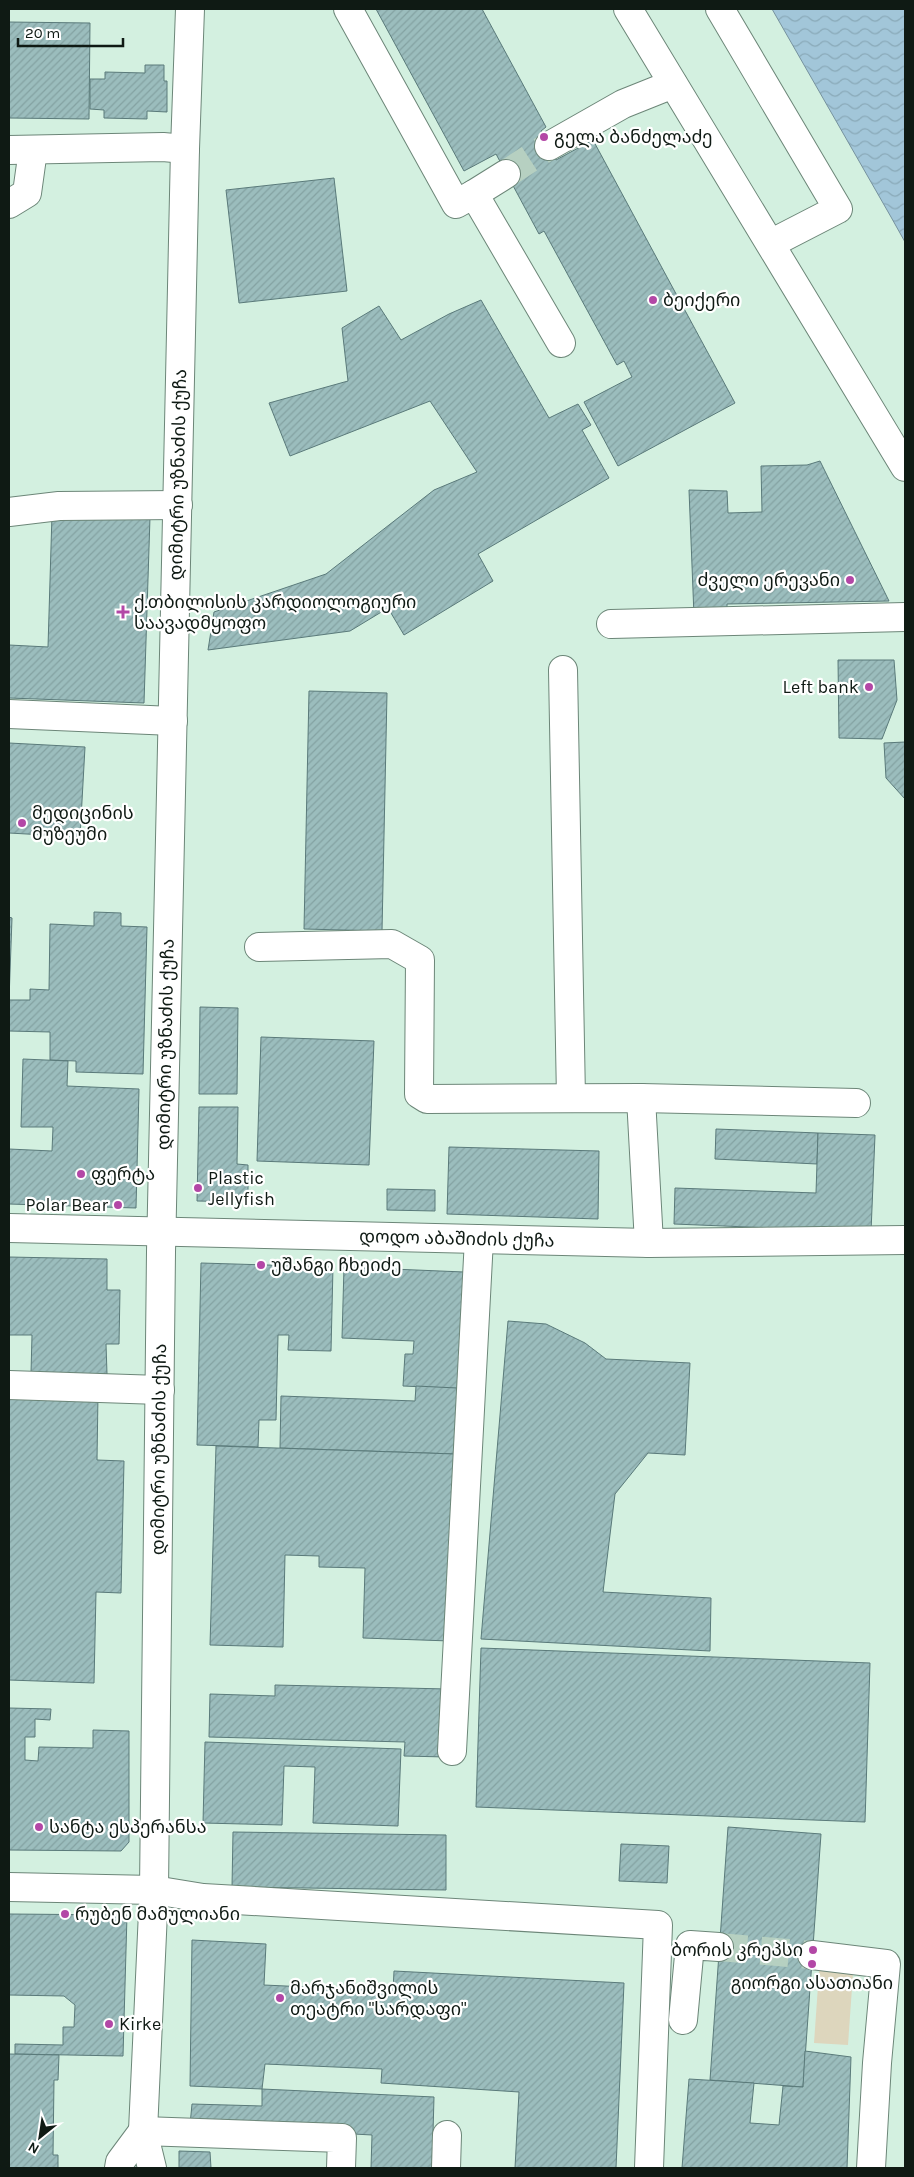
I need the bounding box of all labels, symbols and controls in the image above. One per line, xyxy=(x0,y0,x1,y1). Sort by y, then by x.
scale bar xyxy=(18,15,122,47)
text: 20 m xyxy=(25,24,60,42)
place label: გელა ბანძელაძე xyxy=(554,126,713,148)
marker: გელა ბანძელაძე xyxy=(538,131,550,143)
place label: ბეიქერი xyxy=(663,289,740,311)
marker: ბეიქერი xyxy=(647,294,659,306)
street label: დიმიტრი უზნაძის ქუჩა xyxy=(165,369,191,580)
place label: ძველი ერევანი xyxy=(698,569,840,591)
marker: ძველი ერევანი xyxy=(844,574,856,586)
place label: ქ.თბილისის კარდიოლოგიური საავადმყოფო xyxy=(134,591,416,634)
marker: ქ.თბილისის კარდიოლოგიური საავადმყოფო xyxy=(116,605,130,619)
place label: Left bank xyxy=(783,676,859,698)
marker: Left bank xyxy=(863,681,875,693)
place label: მედიცინის მუზეუმი xyxy=(32,802,134,845)
marker: მედიცინის მუზეუმი xyxy=(16,817,28,829)
street label: დიმიტრი უზნაძის ქუჩა xyxy=(152,938,179,1150)
place label: ფერტა xyxy=(91,1163,155,1185)
place label: Plastic Jellyfish xyxy=(208,1167,275,1210)
marker: ფერტა xyxy=(75,1168,87,1180)
marker: Plastic Jellyfish xyxy=(192,1182,204,1194)
place label: Polar Bear xyxy=(26,1194,108,1216)
marker: Polar Bear xyxy=(112,1199,124,1211)
street label: დოდო აბაშიძის ქუჩა xyxy=(359,1225,555,1252)
place label: უშანგი ჩხეიძე xyxy=(271,1254,402,1276)
marker: უშანგი ჩხეიძე xyxy=(255,1259,267,1271)
street label: დიმიტრი უზნაძის ქუჩა xyxy=(147,1344,171,1555)
place label: სანტა ესპერანსა xyxy=(49,1816,207,1838)
marker: სანტა ესპერანსა xyxy=(33,1821,45,1833)
place label: რუბენ მამულიანი xyxy=(75,1903,240,1925)
marker: რუბენ მამულიანი xyxy=(59,1908,71,1920)
place label: ბორის კრეპსი xyxy=(671,1939,803,1961)
marker: ბორის კრეპსი xyxy=(807,1944,819,1956)
marker: გიორგი ასათიანი xyxy=(806,1958,818,1970)
place label: გიორგი ასათიანი xyxy=(731,1972,893,1994)
place label: მარჯანიშვილის თეატრი "სარდაფი" xyxy=(290,1977,467,2020)
marker: მარჯანიშვილის თეატრი "სარდაფი" xyxy=(274,1992,286,2004)
place label: Kirke xyxy=(119,2013,161,2035)
marker: Kirke xyxy=(103,2018,115,2030)
north arrow xyxy=(15,2112,65,2162)
text: N xyxy=(25,2138,42,2158)

